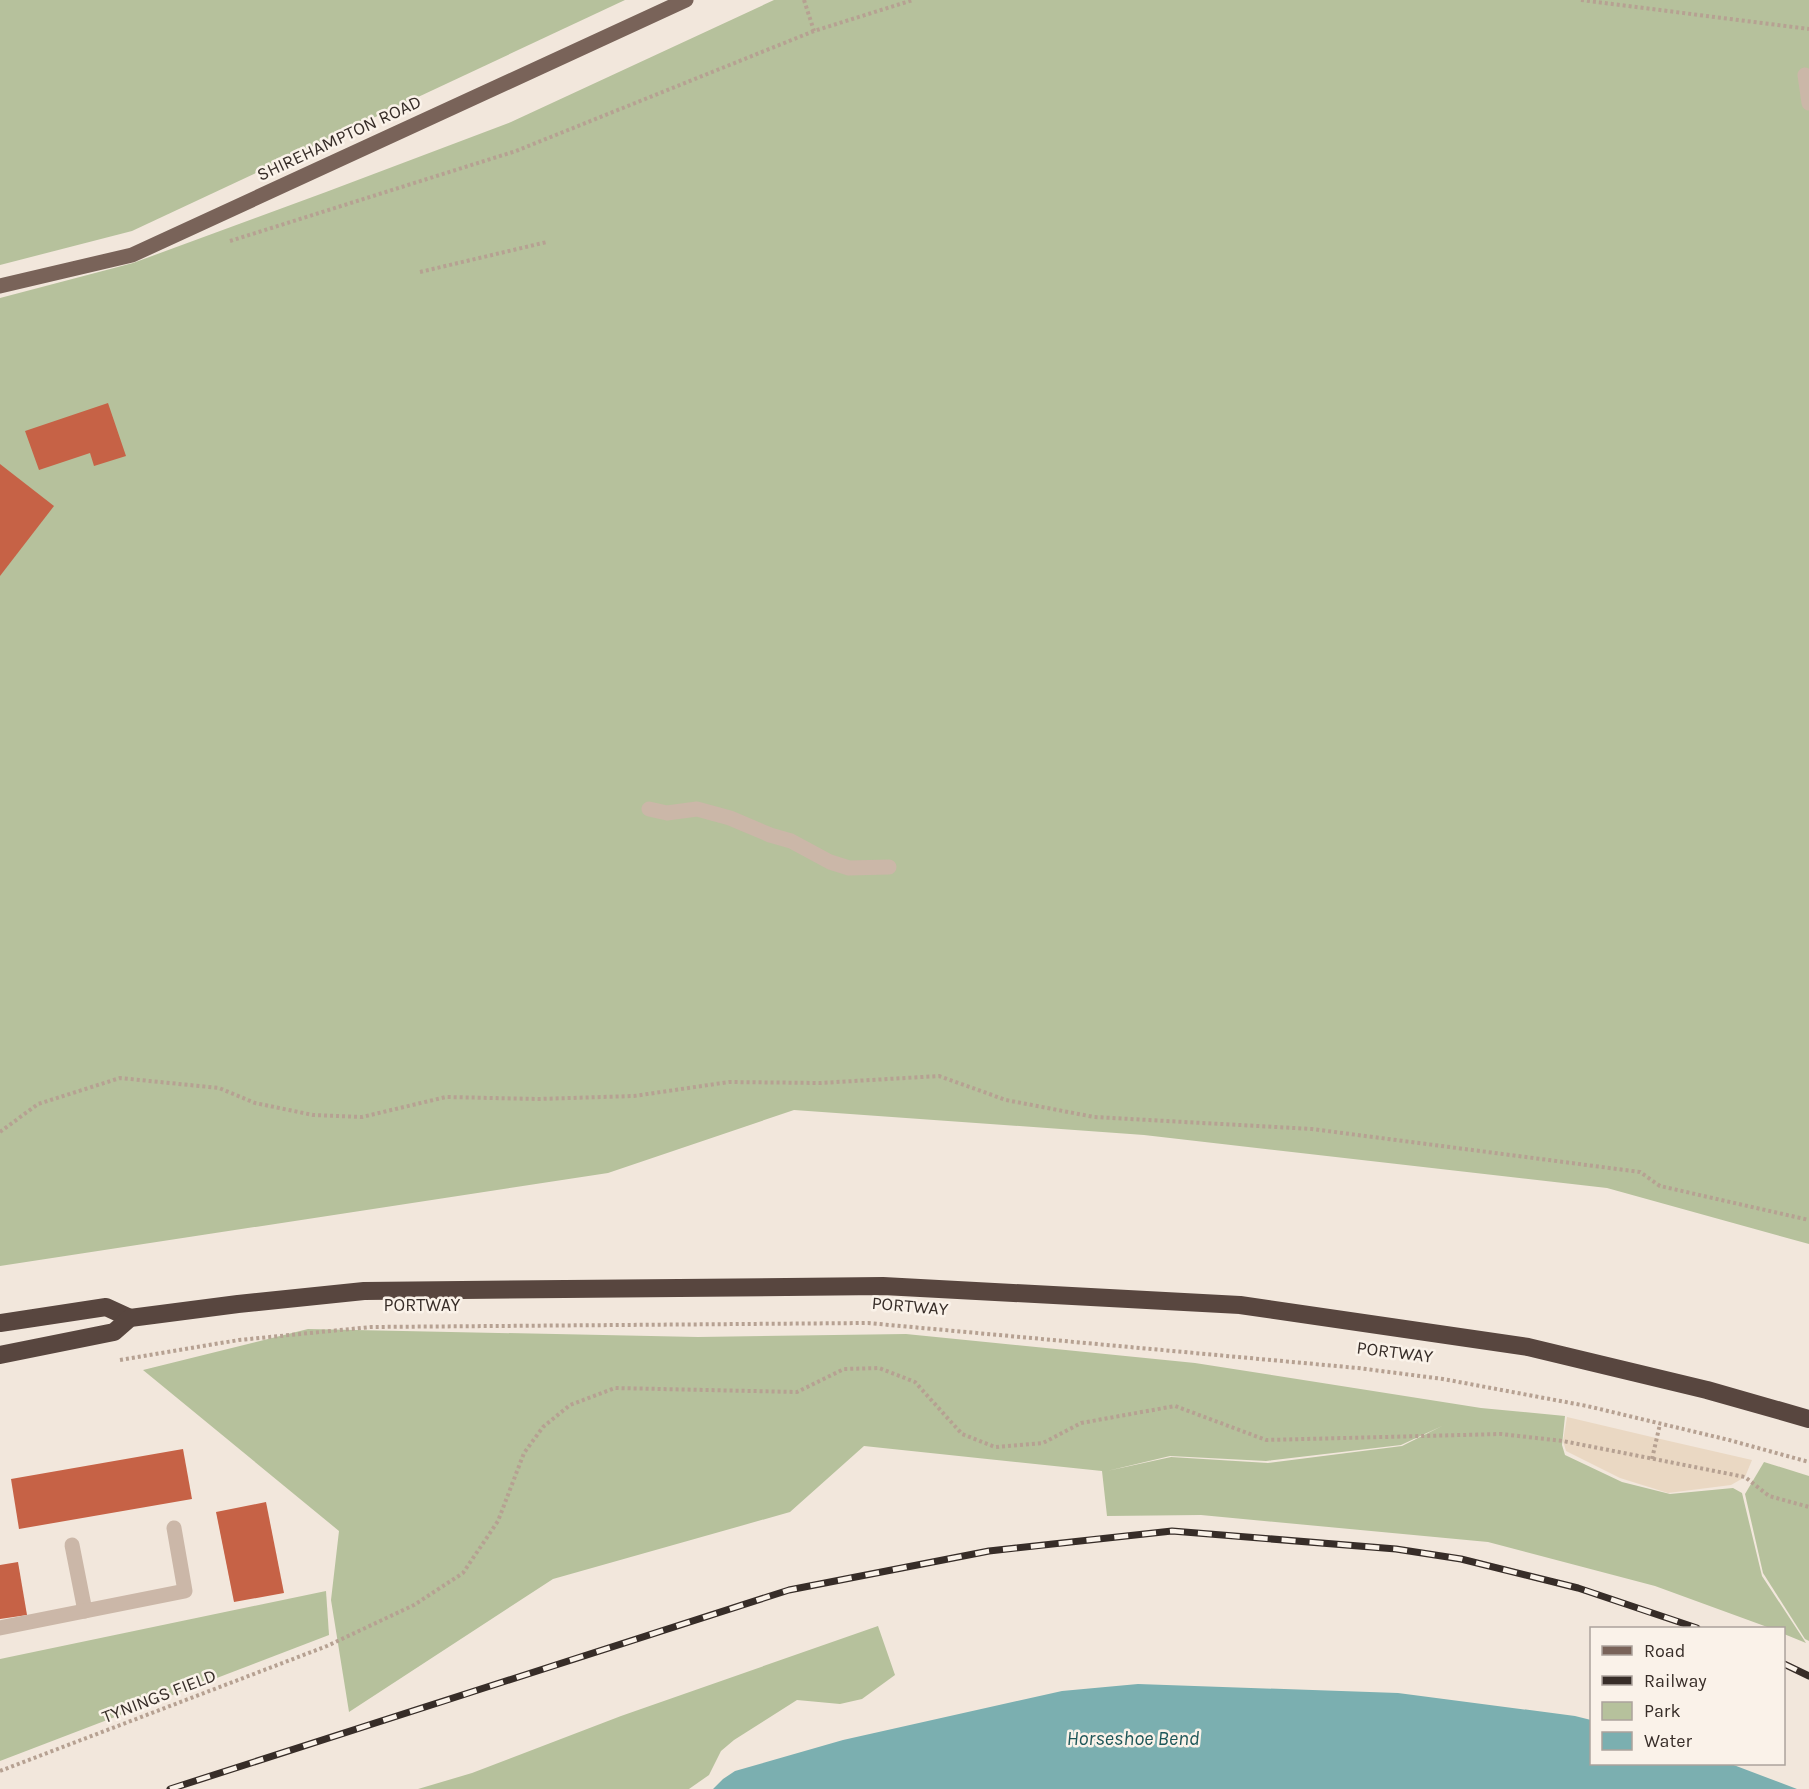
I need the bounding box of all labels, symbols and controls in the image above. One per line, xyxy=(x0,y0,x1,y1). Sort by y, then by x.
street label: SHIREHAMPTON ROAD xyxy=(253,90,425,186)
street label: PORTWAY xyxy=(871,1292,949,1320)
street label: PORTWAY xyxy=(384,1294,461,1316)
street label: PORTWAY xyxy=(1356,1336,1435,1368)
legend xyxy=(1590,1627,1785,1765)
text: Road xyxy=(1644,1640,1685,1662)
street label: TYNINGS FIELD xyxy=(99,1664,219,1728)
text: Railway xyxy=(1644,1670,1707,1692)
text: Park xyxy=(1644,1700,1681,1722)
water label: Horseshoe Bend xyxy=(1066,1727,1200,1750)
text: Water xyxy=(1644,1730,1692,1752)

